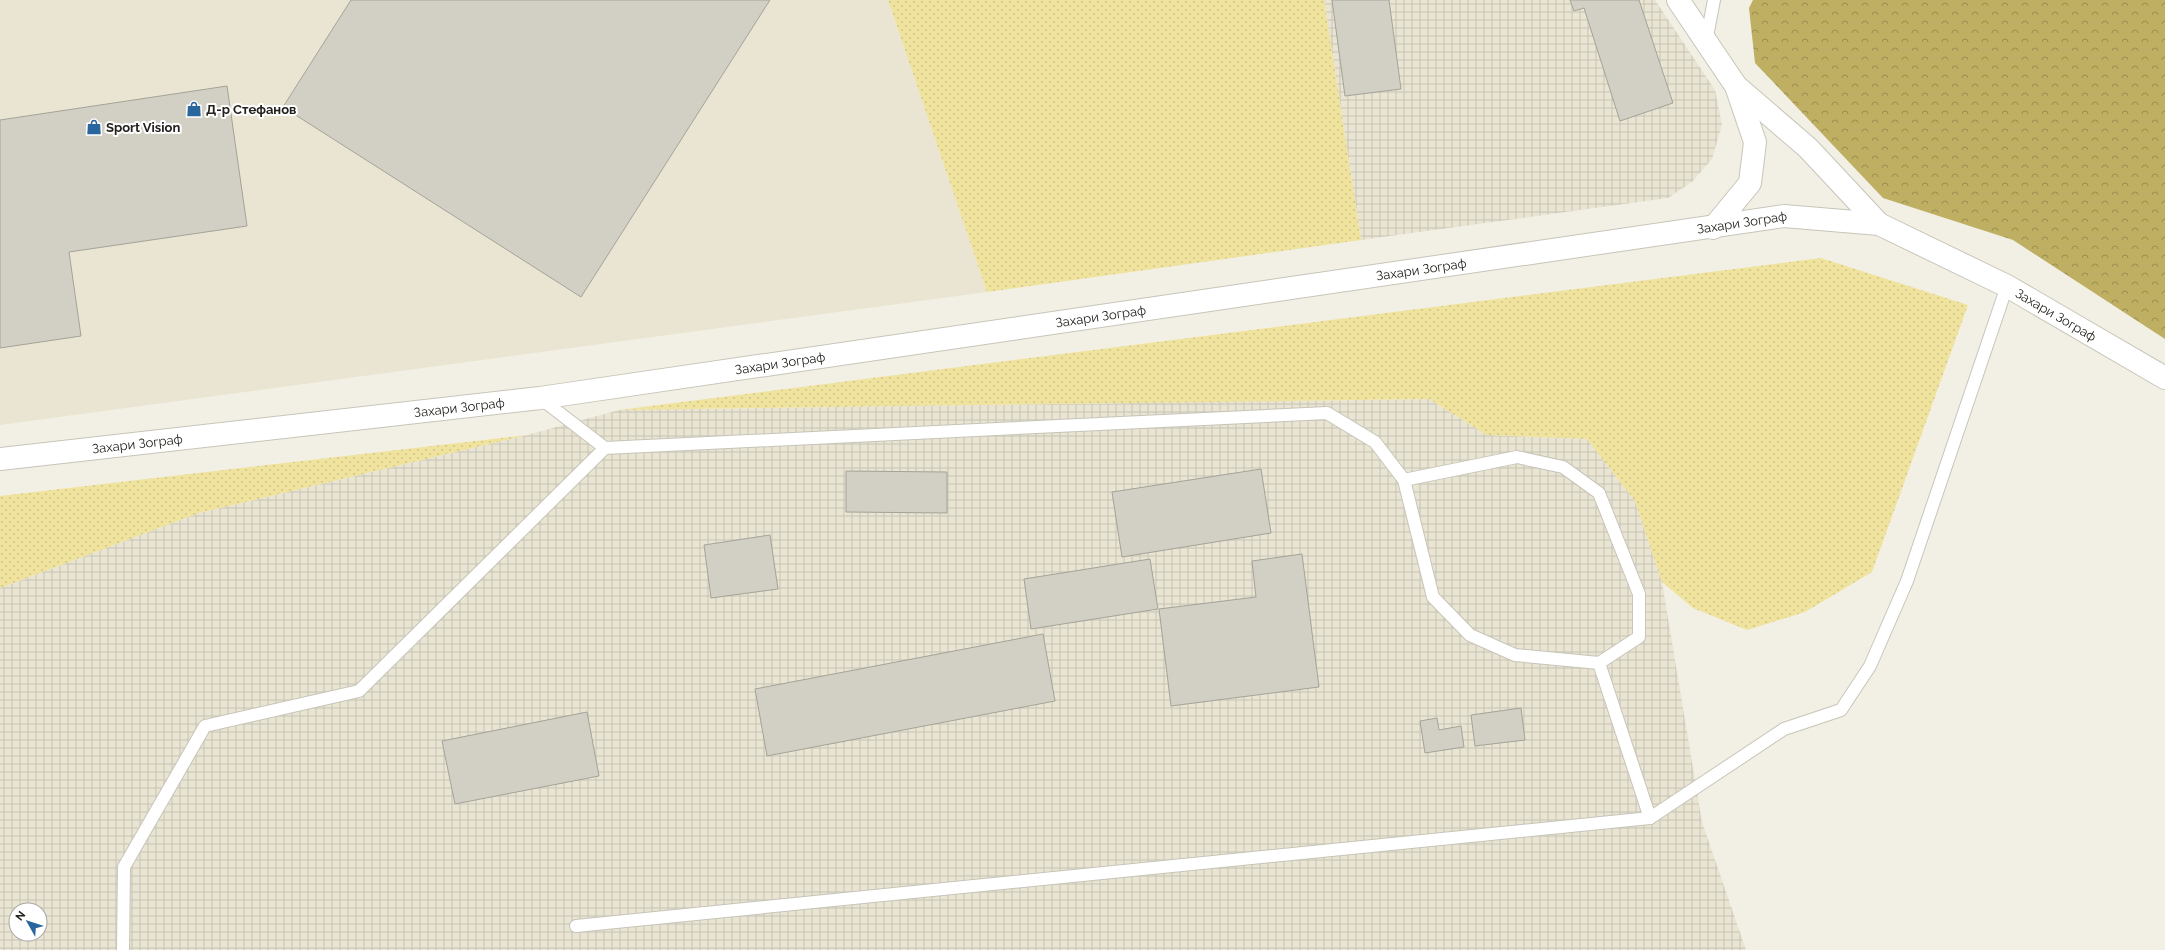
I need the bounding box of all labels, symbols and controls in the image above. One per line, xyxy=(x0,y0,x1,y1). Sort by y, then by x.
shop icon: Д-р Стефанов xyxy=(185,100,203,118)
place label: Д-р Стефанов xyxy=(206,102,296,117)
shop icon: Sport Vision xyxy=(85,118,103,136)
place label: Sport Vision xyxy=(106,120,180,135)
street label: Захари Зограф xyxy=(1696,209,1788,237)
street label: Захари Зограф xyxy=(1375,256,1467,284)
street label: Захари Зограф xyxy=(2013,286,2099,344)
street label: Захари Зограф xyxy=(1054,302,1147,330)
street label: Захари Зограф xyxy=(734,349,826,377)
street label: Захари Зограф xyxy=(413,395,505,420)
street label: Захари Зограф xyxy=(91,431,183,457)
north arrow xyxy=(8,902,48,942)
text: N xyxy=(13,909,28,923)

